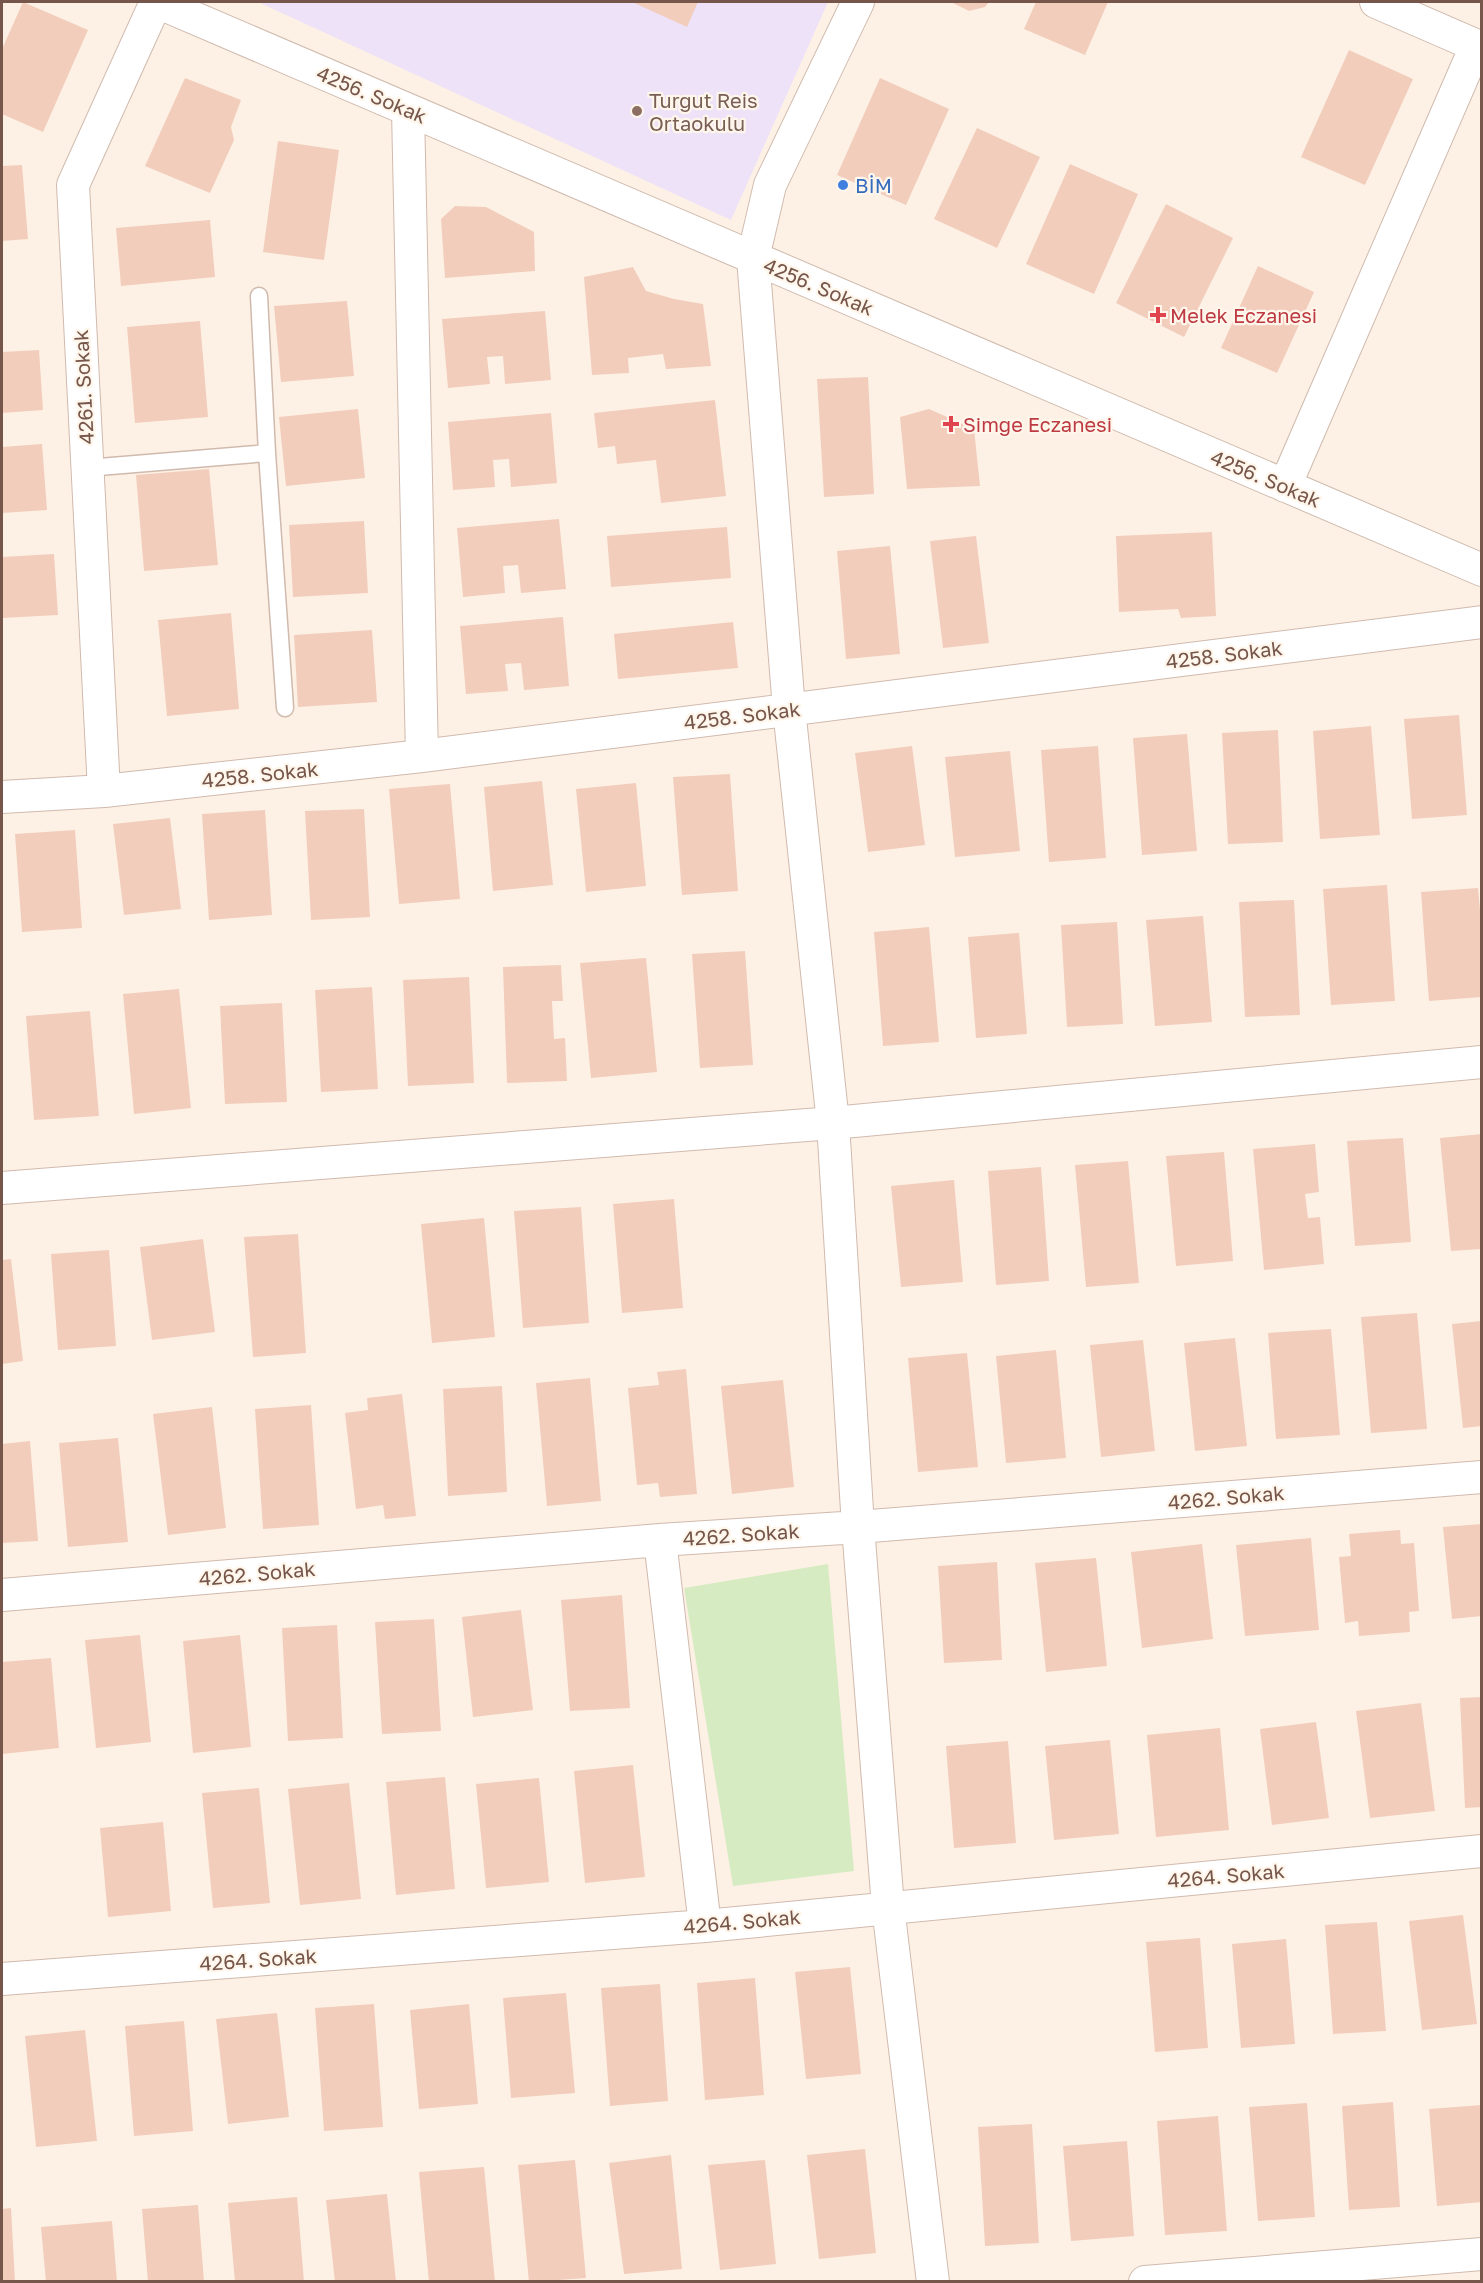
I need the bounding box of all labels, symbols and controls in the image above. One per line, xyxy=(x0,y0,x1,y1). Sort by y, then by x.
street label: 4256. Sokak xyxy=(313,60,431,128)
place label: Turgut Reis Ortaokulu xyxy=(649,88,758,135)
marker: Turgut Reis Ortaokulu xyxy=(630,104,644,118)
place label: BİM xyxy=(855,173,892,197)
marker: BİM xyxy=(836,178,850,192)
street label: 4256. Sokak xyxy=(760,252,878,320)
place label: Melek Eczanesi xyxy=(1170,303,1317,327)
marker: Melek Eczanesi xyxy=(1151,308,1165,322)
street label: 4261. Sokak xyxy=(68,329,98,445)
place label: Simge Eczanesi xyxy=(963,412,1112,436)
marker: Simge Eczanesi xyxy=(944,417,958,431)
street label: 4256. Sokak xyxy=(1207,444,1325,512)
street label: 4258. Sokak xyxy=(1164,635,1284,673)
street label: 4258. Sokak xyxy=(682,696,802,734)
street label: 4258. Sokak xyxy=(201,756,319,792)
street label: 4262. Sokak xyxy=(1167,1480,1285,1514)
street label: 4262. Sokak xyxy=(682,1518,800,1550)
street label: 4262. Sokak xyxy=(198,1556,316,1590)
street label: 4264. Sokak xyxy=(1166,1858,1286,1892)
street label: 4264. Sokak xyxy=(682,1904,802,1938)
street label: 4264. Sokak xyxy=(199,1943,317,1975)

